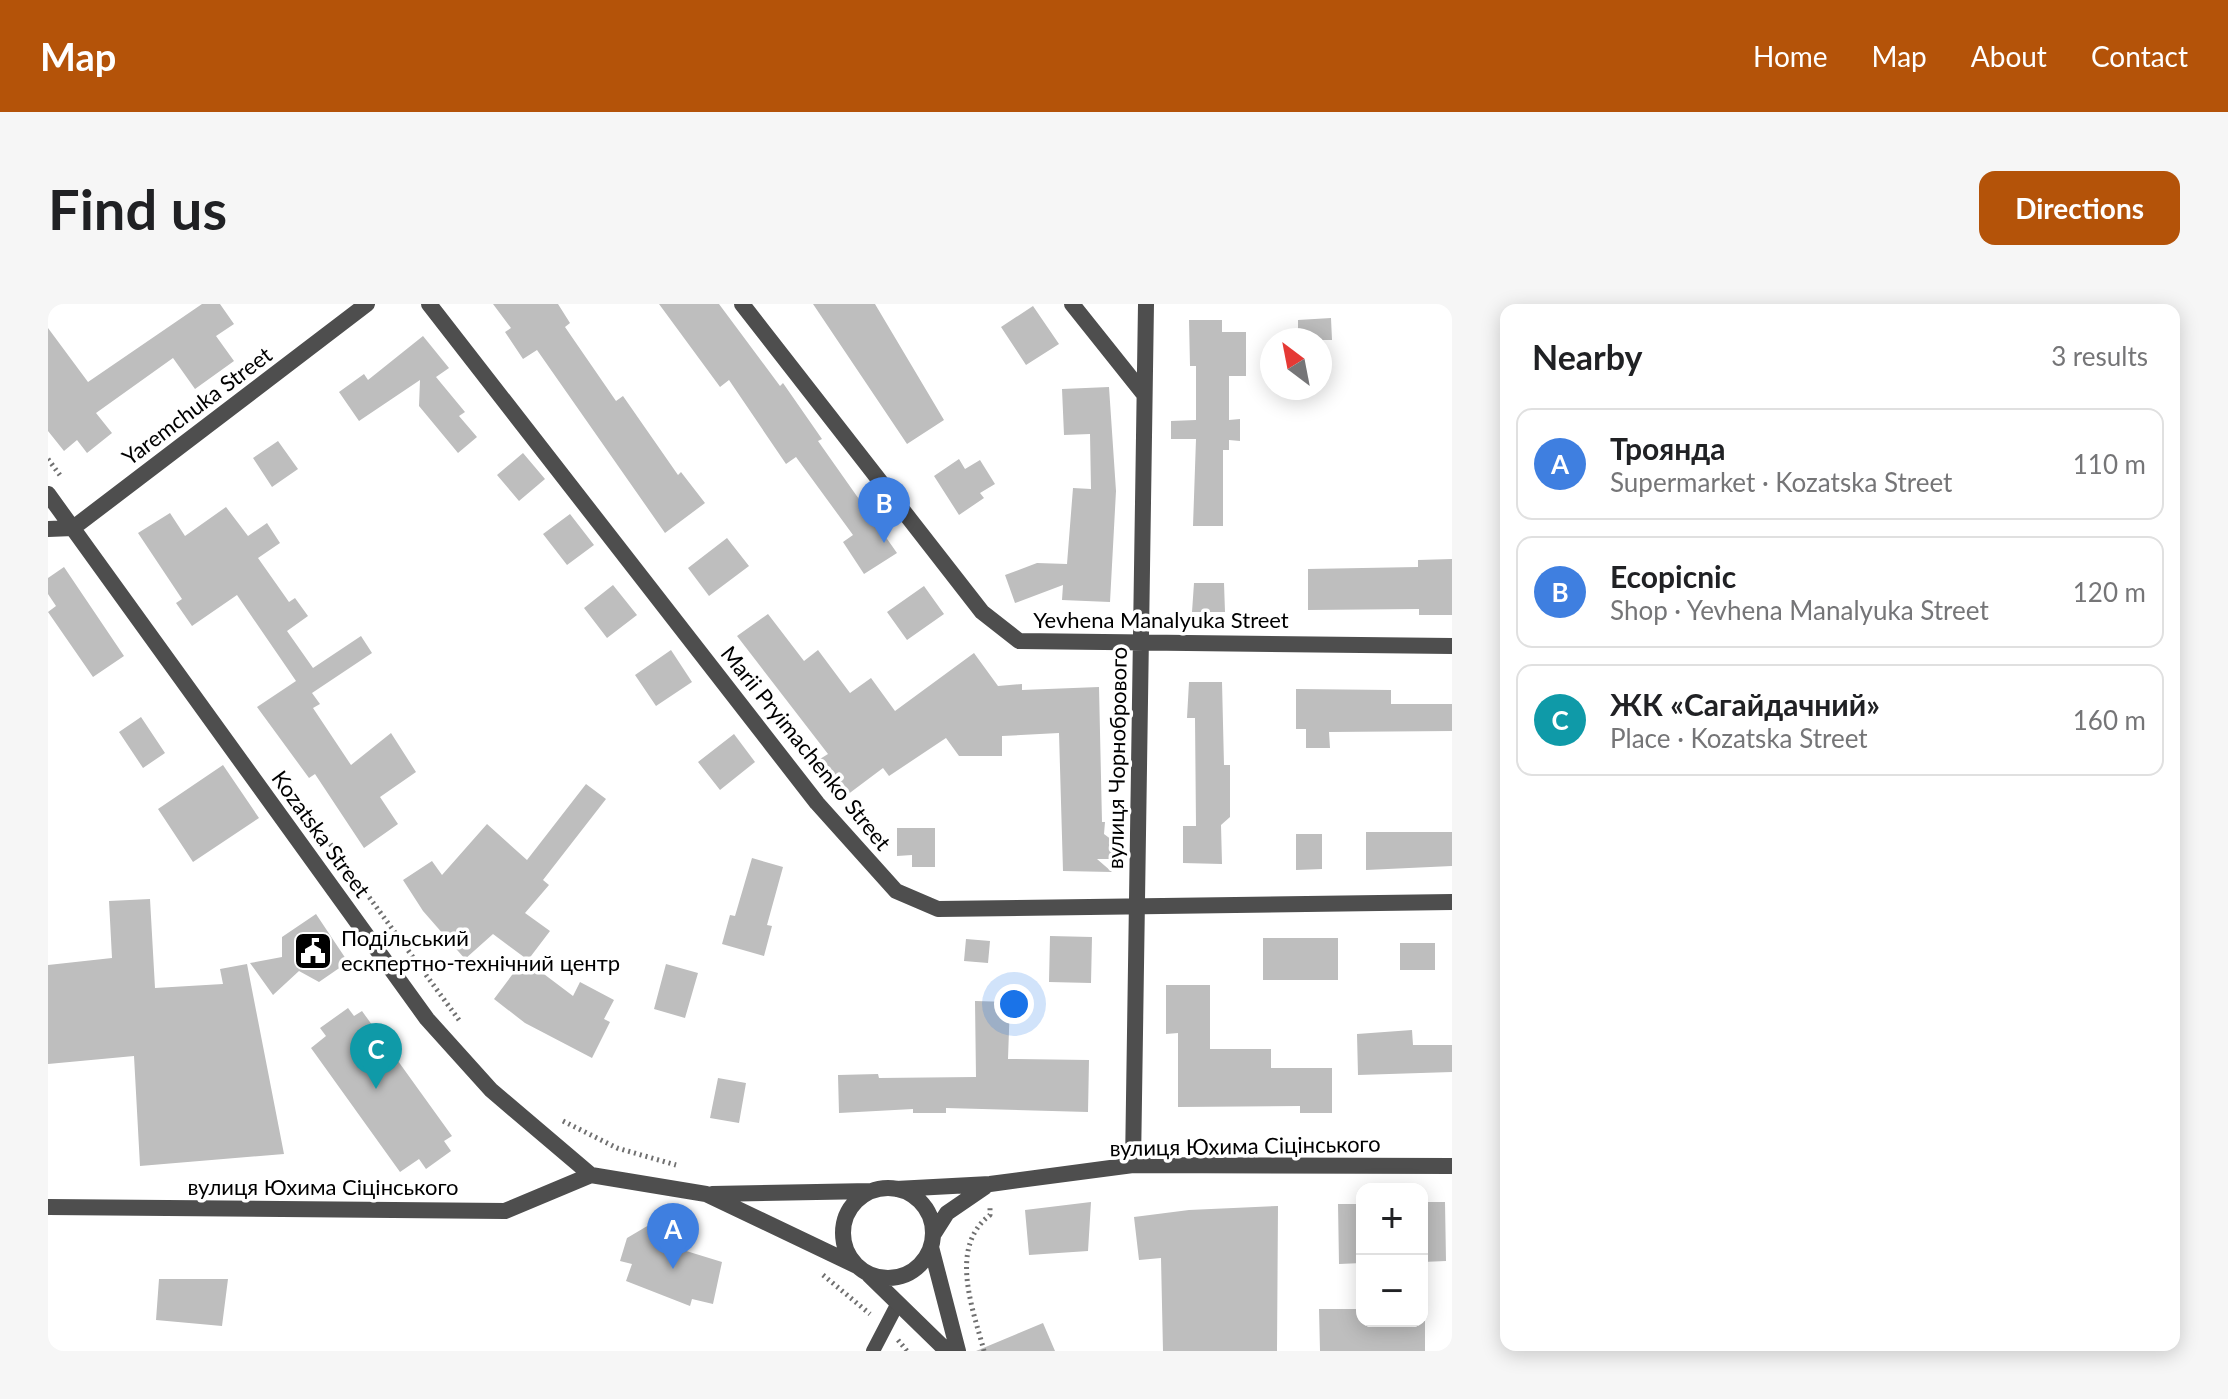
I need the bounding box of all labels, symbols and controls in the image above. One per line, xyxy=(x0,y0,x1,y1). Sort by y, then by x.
text: Map xyxy=(40,33,116,79)
text: Home xyxy=(1753,39,1828,73)
text: Map xyxy=(1872,39,1927,73)
text: About xyxy=(1971,39,2047,73)
text: Contact xyxy=(2091,39,2188,73)
button: Directions xyxy=(1979,171,2180,245)
text: Find us xyxy=(48,175,227,242)
north arrow xyxy=(1260,328,1332,400)
text: Nearby xyxy=(1532,336,1643,377)
text: 3 results xyxy=(2051,340,2148,372)
street label: Yaremchuka Street xyxy=(117,341,277,471)
text: Троянда xyxy=(1610,430,1726,466)
text: A xyxy=(1551,448,1569,480)
text: 110 m xyxy=(2073,448,2146,480)
text: Supermarket · Kozatska Street xyxy=(1610,466,1952,498)
pin: B xyxy=(858,477,910,543)
text: Ecopicnic xyxy=(1610,558,1736,594)
text: B xyxy=(1551,576,1569,608)
text: 120 m xyxy=(2073,576,2146,608)
text: Shop · Yevhena Manalyuka Street xyxy=(1610,594,1989,626)
street label: Yevhena Manalyuka Street xyxy=(1033,606,1289,633)
street label: Marii Pryimachenko Street xyxy=(716,640,897,855)
street label: вулиця Чорнобрового xyxy=(1101,647,1132,869)
text: ЖК «Сагайдачний» xyxy=(1610,686,1880,722)
text: C xyxy=(1551,704,1569,736)
text: 160 m xyxy=(2073,704,2146,736)
text: Place · Kozatska Street xyxy=(1610,722,1868,754)
street label: Kozatska Street xyxy=(266,765,376,902)
place label: Подільський ескпертно-технічний центр xyxy=(341,924,620,976)
public building icon: Подільський ескпертно-технічний центр xyxy=(292,930,334,972)
your location xyxy=(994,984,1034,1024)
pin: C xyxy=(350,1023,402,1089)
street label: вулиця Юхима Сіцінського xyxy=(1109,1130,1381,1161)
street label: вулиця Юхима Сіцінського xyxy=(187,1173,459,1200)
map controls xyxy=(1356,1183,1428,1327)
button: + xyxy=(1356,1183,1428,1255)
pin: A xyxy=(647,1203,699,1269)
button: − xyxy=(1356,1255,1428,1327)

